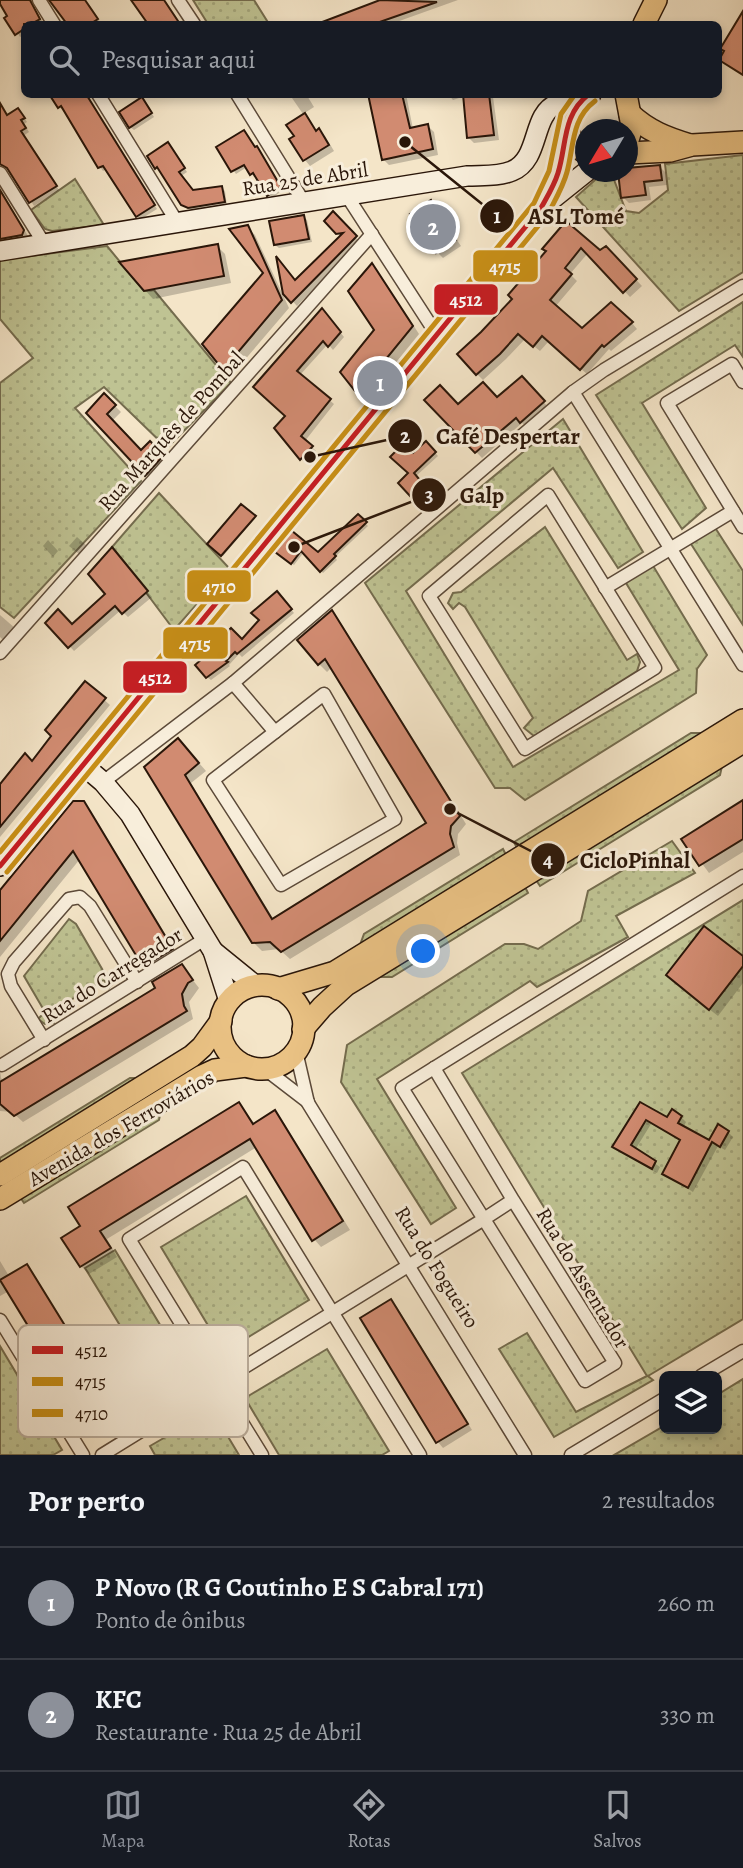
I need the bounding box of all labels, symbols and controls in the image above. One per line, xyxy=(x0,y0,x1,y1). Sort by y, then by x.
search box xyxy=(21,21,722,98)
icon: search xyxy=(45,41,83,79)
text: Pesquisar aqui xyxy=(101,42,256,77)
north arrow xyxy=(575,119,638,182)
street label: Rua 25 de Abril xyxy=(240,155,370,203)
callout: ASL Tomé xyxy=(479,194,639,238)
pin: 2 xyxy=(410,201,456,253)
text: ASL Tomé xyxy=(527,201,624,232)
text: 1 xyxy=(493,202,501,230)
line badge: 4715 xyxy=(472,249,539,283)
text: 4715 xyxy=(489,254,521,280)
line badge: 4512 xyxy=(433,283,499,316)
text: 4512 xyxy=(449,287,483,313)
street label: Rua Marquês de Pombal xyxy=(92,345,250,517)
pin: 1 xyxy=(357,357,403,409)
callout: Café Despertar xyxy=(387,414,594,458)
text: Café Despertar xyxy=(436,421,581,452)
text: 2 xyxy=(400,422,410,450)
callout: Galp xyxy=(411,473,518,517)
text: Galp xyxy=(460,480,504,511)
text: 3 xyxy=(424,481,434,509)
line badge: 4710 xyxy=(186,569,252,603)
text: 4710 xyxy=(202,574,236,600)
line badge: 4715 xyxy=(162,626,229,660)
text: 4715 xyxy=(179,631,211,657)
line badge: 4512 xyxy=(122,660,188,694)
text: 4512 xyxy=(138,665,172,691)
callout: CicloPinhal xyxy=(530,838,704,882)
text: CicloPinhal xyxy=(580,845,690,876)
text: 4 xyxy=(543,846,553,874)
street label: Rua do Carregador xyxy=(36,920,188,1030)
your location xyxy=(406,934,440,968)
street label: Avenida dos Ferroviários xyxy=(22,1063,219,1193)
street label: Rua do Fogueiro xyxy=(388,1201,486,1333)
street label: Rua do Assentador xyxy=(530,1202,636,1354)
legend xyxy=(18,1325,248,1437)
text: 4512 xyxy=(75,1338,107,1364)
text: 4715 xyxy=(75,1369,106,1395)
map controls xyxy=(659,1371,722,1434)
button: layers xyxy=(659,1371,722,1434)
text: 4710 xyxy=(75,1401,108,1427)
text: Por perto xyxy=(28,1481,145,1521)
text: 2 resultados xyxy=(602,1485,715,1516)
text: P Novo (R G Coutinho E S Cabral 171) xyxy=(95,1570,484,1605)
text: 1 xyxy=(47,1588,55,1619)
text: 260 m xyxy=(657,1588,715,1619)
text: Ponto de ônibus xyxy=(95,1605,245,1636)
text: KFC xyxy=(95,1682,142,1717)
text: 2 xyxy=(45,1700,57,1731)
text: 330 m xyxy=(660,1700,715,1731)
text: Restaurante · Rua 25 de Abril xyxy=(95,1717,361,1748)
tab: Mapa xyxy=(101,1786,145,1854)
tab: Rotas xyxy=(347,1786,391,1854)
tab: Salvos xyxy=(593,1786,642,1854)

